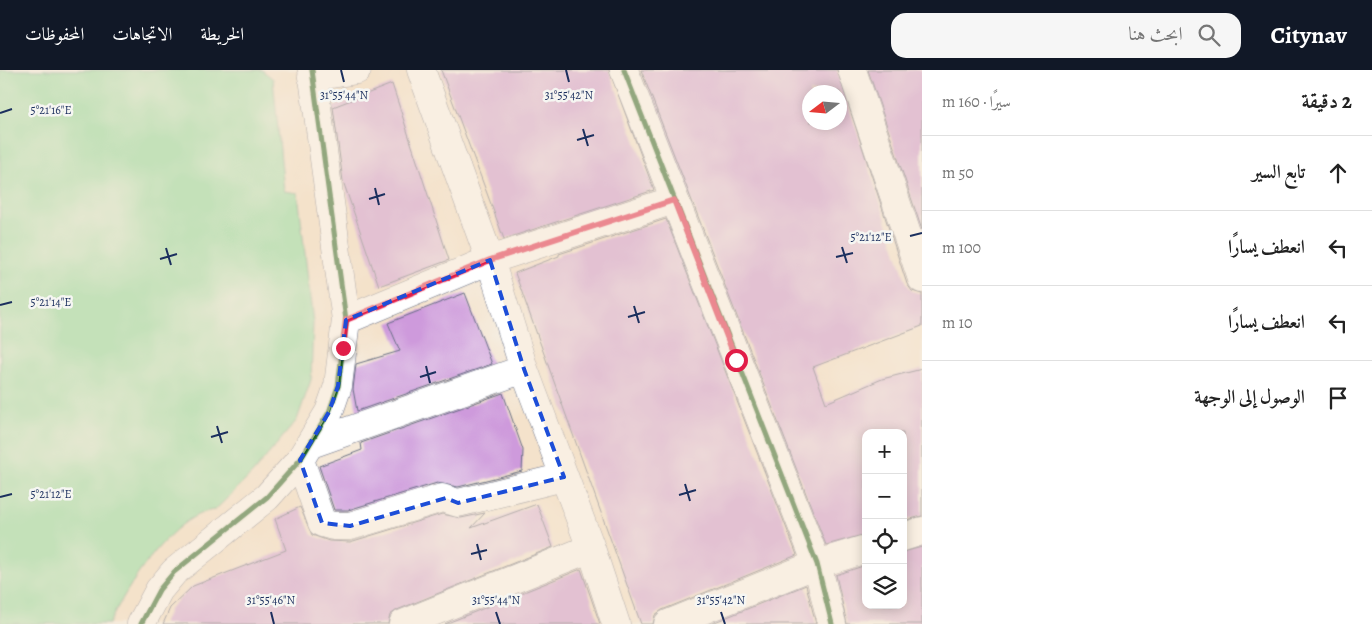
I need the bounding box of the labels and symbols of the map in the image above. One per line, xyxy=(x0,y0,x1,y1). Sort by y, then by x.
north arrow xyxy=(802,85,847,130)
text: 31°55'44"N xyxy=(320,87,368,103)
text: 31°55'42"N xyxy=(545,87,594,103)
text: 5°21'16"E xyxy=(30,102,72,118)
text: 5°21'12"E xyxy=(850,229,892,245)
text: 5°21'14"E xyxy=(31,294,71,310)
route end xyxy=(332,337,355,360)
route start xyxy=(725,349,748,372)
text: 5°21'12"E xyxy=(30,486,72,502)
text: 31°55'46"N xyxy=(247,592,296,608)
text: 31°55'44"N xyxy=(472,592,520,608)
text: 31°55'42"N xyxy=(697,592,746,608)

